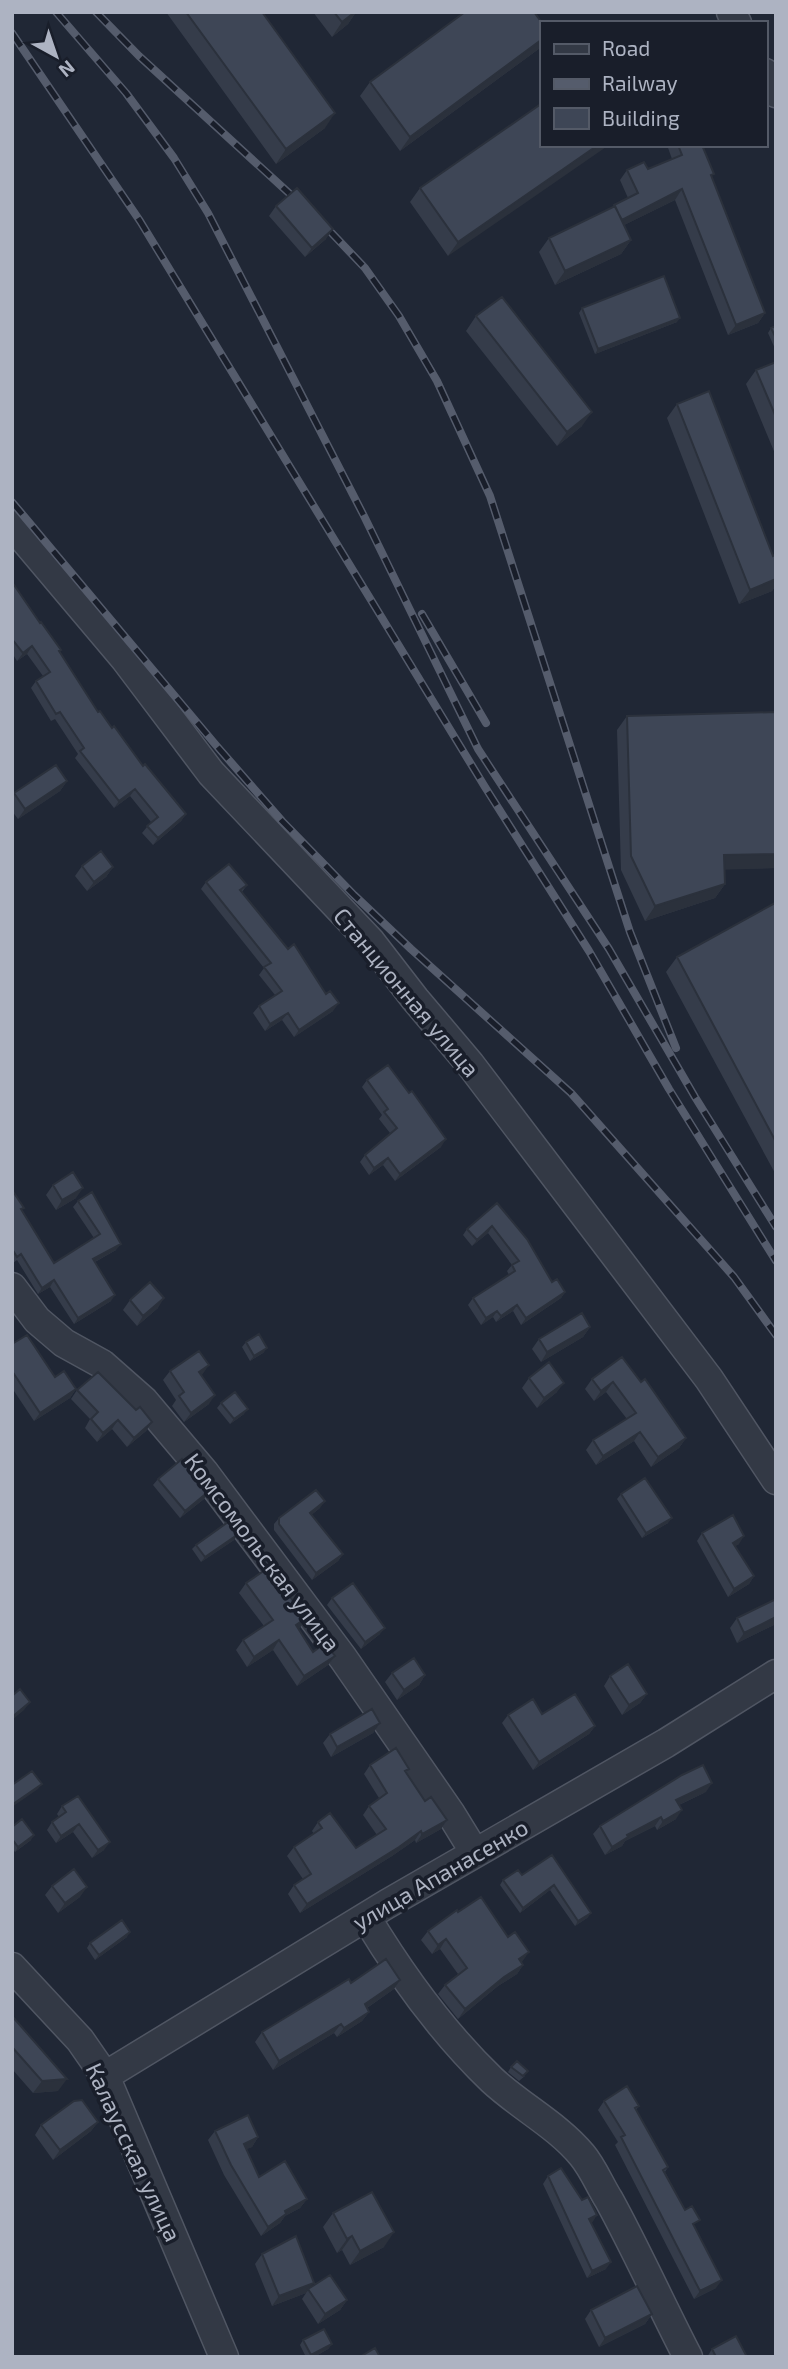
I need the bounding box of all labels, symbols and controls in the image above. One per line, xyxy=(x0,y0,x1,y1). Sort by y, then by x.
north arrow xyxy=(21,21,91,91)
legend xyxy=(540,21,767,147)
text: Road xyxy=(602,35,650,60)
text: N xyxy=(55,56,80,83)
text: Railway xyxy=(602,70,678,95)
text: Building xyxy=(602,105,680,130)
street label: Станционная улица xyxy=(327,902,486,1083)
street label: Комсомольская улица xyxy=(178,1447,347,1657)
street label: улица Апанасенко xyxy=(347,1812,533,1936)
street label: Калаусская улица xyxy=(80,2058,188,2246)

